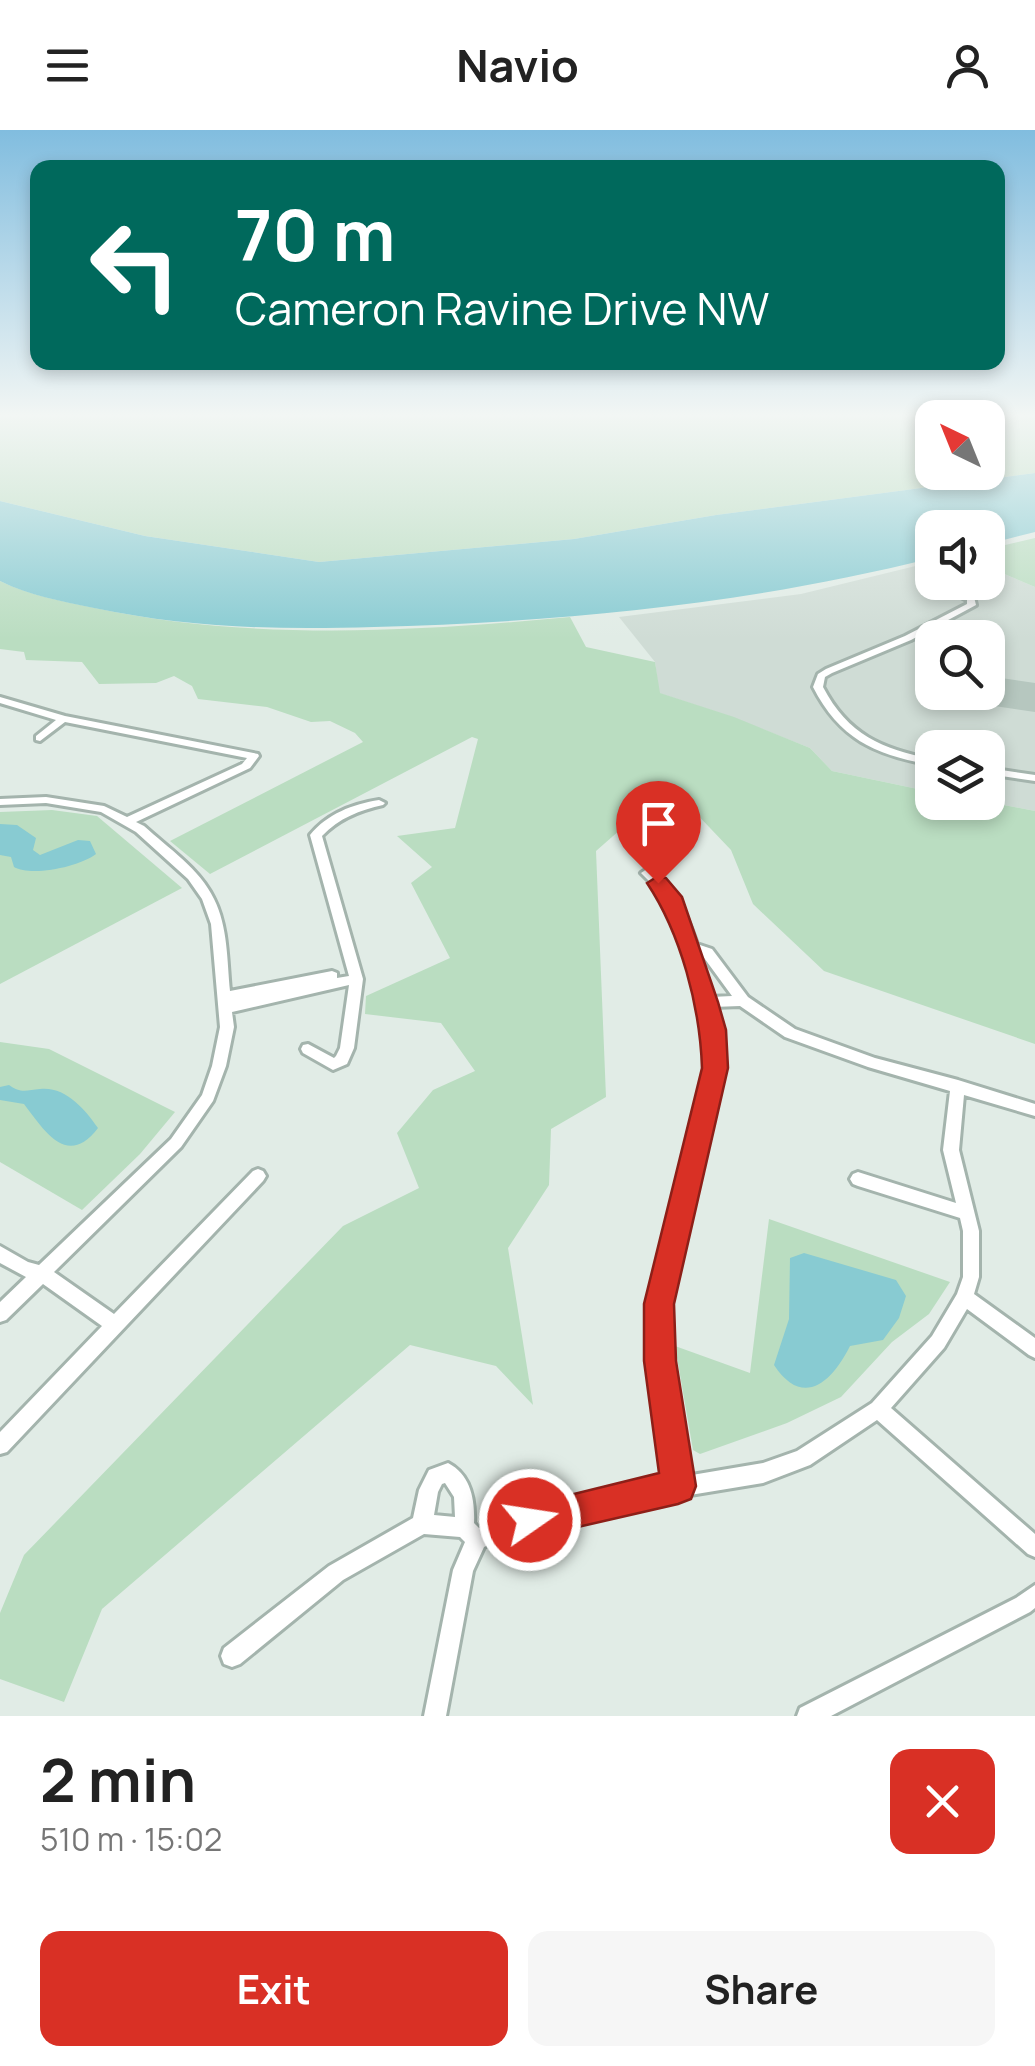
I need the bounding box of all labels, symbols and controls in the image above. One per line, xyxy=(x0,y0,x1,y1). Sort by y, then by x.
text: Navio xyxy=(456,34,579,96)
icon: menu xyxy=(40,38,95,93)
icon: person xyxy=(940,38,995,93)
text: 70 m xyxy=(235,186,395,282)
icon: left xyxy=(70,200,200,330)
text: Cameron Ravine Drive NW xyxy=(235,277,769,339)
north arrow xyxy=(915,400,1005,490)
map controls xyxy=(915,400,1005,820)
button: sound xyxy=(915,510,1005,600)
button: search xyxy=(915,620,1005,710)
button: layers xyxy=(915,730,1005,820)
pin xyxy=(616,781,701,884)
icon: arrive xyxy=(631,796,686,851)
position arrow xyxy=(478,1468,582,1572)
text: 2 min xyxy=(40,1738,196,1820)
button: close xyxy=(890,1749,995,1854)
text: 510 m · 15:02 xyxy=(40,1817,222,1861)
button: Exit xyxy=(40,1931,508,2046)
button: Share xyxy=(528,1931,995,2046)

